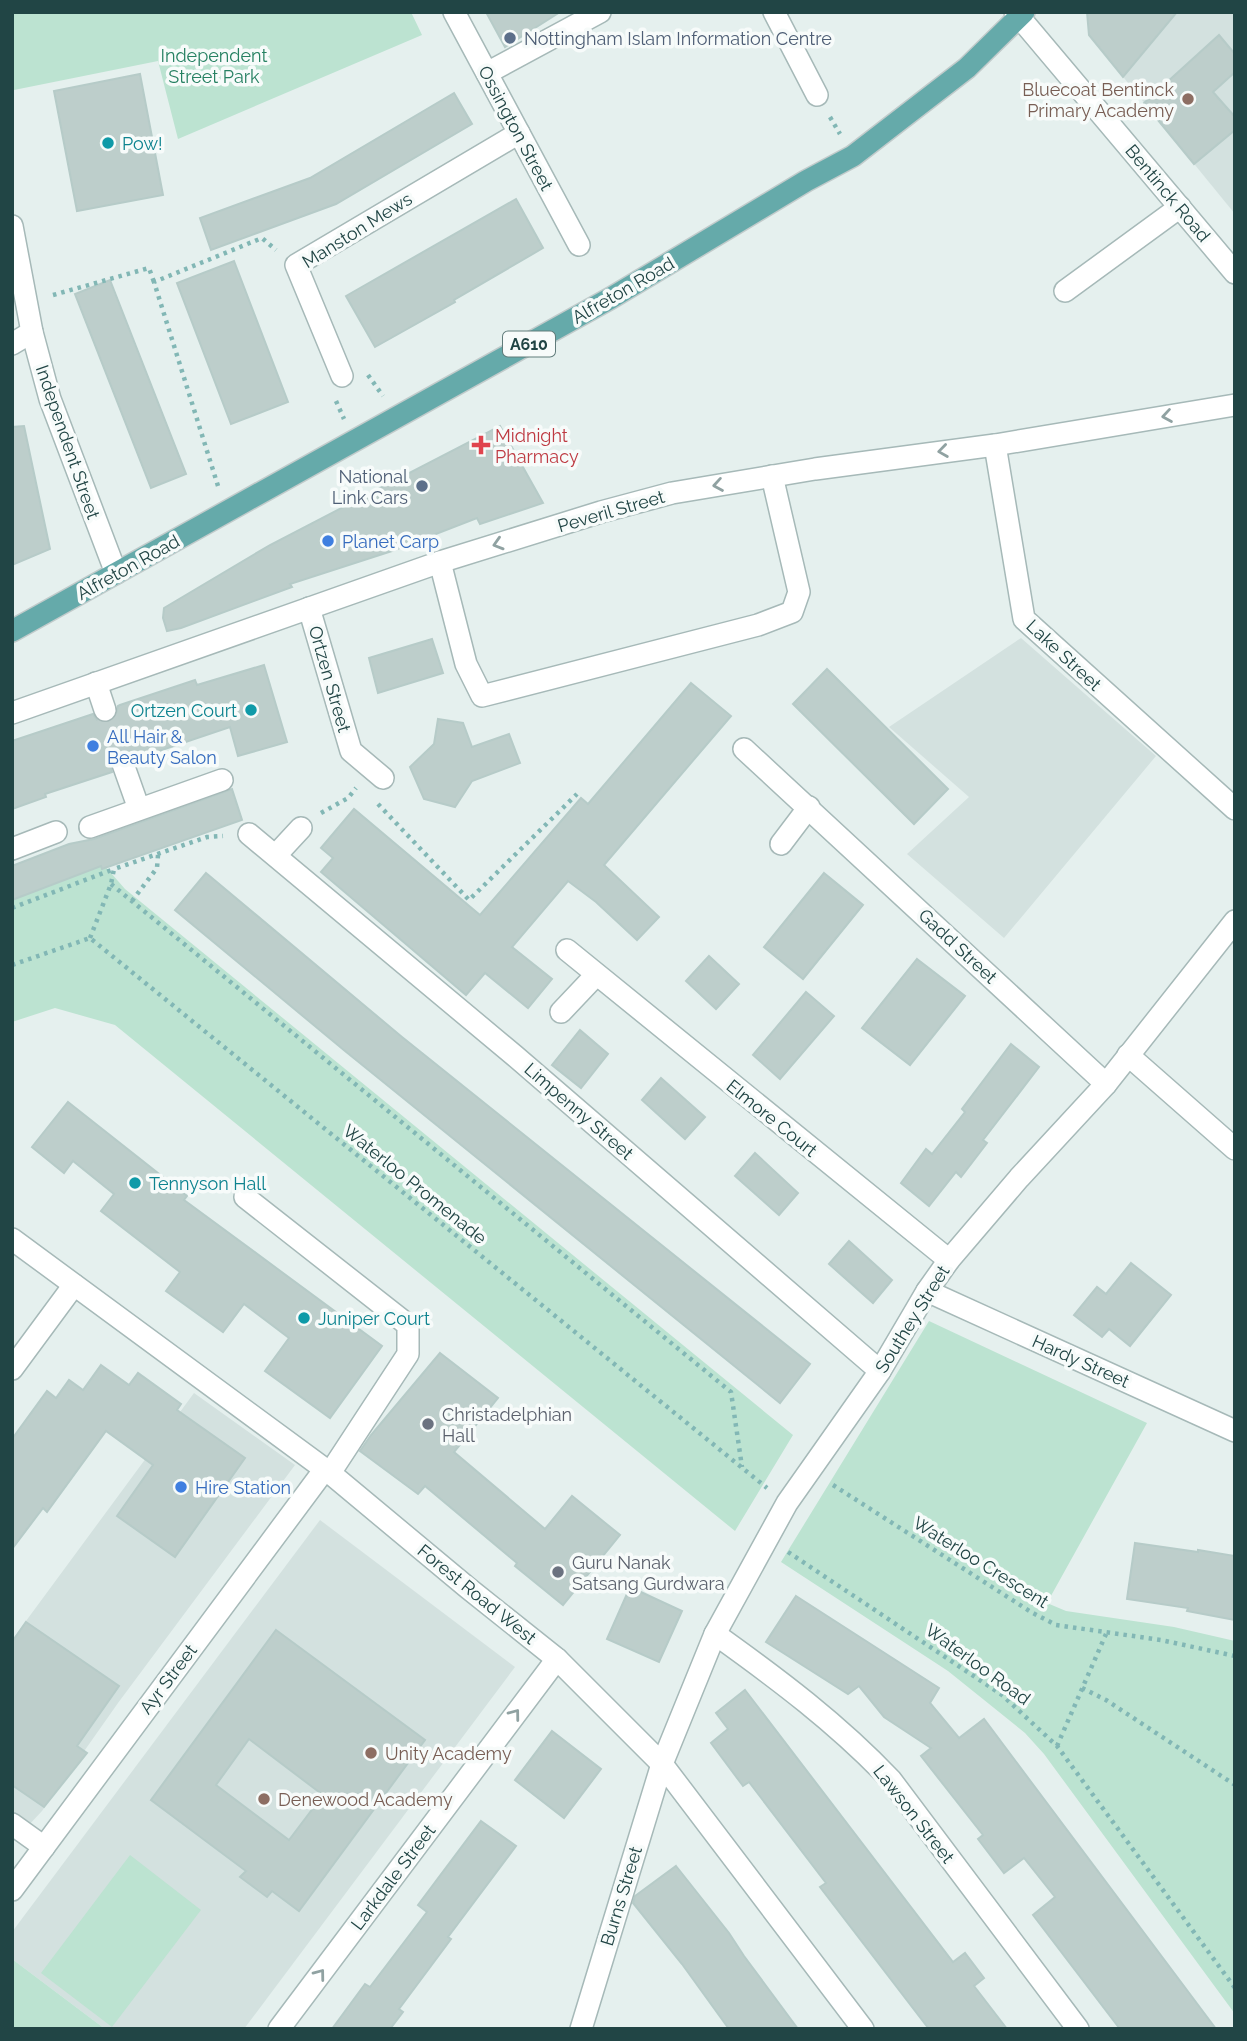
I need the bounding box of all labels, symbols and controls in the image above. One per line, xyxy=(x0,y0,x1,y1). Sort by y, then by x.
place label: Nottingham Islam Information Centre xyxy=(524,28,832,49)
marker: Nottingham Islam Information Centre xyxy=(502,30,518,46)
park label: Independent Street Park xyxy=(160,45,268,87)
street label: Ossington Street xyxy=(474,62,558,194)
place label: Bluecoat Bentinck Primary Academy xyxy=(1022,79,1174,121)
marker: Bluecoat Bentinck Primary Academy xyxy=(1180,91,1196,107)
place label: Pow! xyxy=(122,133,163,154)
marker: Pow! xyxy=(100,135,116,151)
street label: Bentinck Road xyxy=(1121,140,1215,246)
street label: Manston Mews xyxy=(298,188,416,272)
street label: Alfreton Road xyxy=(568,252,678,328)
road number: A610 xyxy=(503,332,555,356)
street label: Independent Street xyxy=(32,362,104,522)
one-way arrow xyxy=(1161,408,1173,423)
place label: Midnight Pharmacy xyxy=(495,425,579,467)
marker: Midnight Pharmacy xyxy=(473,437,489,453)
one-way arrow xyxy=(937,444,949,459)
place label: National Link Cars xyxy=(332,466,408,508)
one-way arrow xyxy=(712,477,724,492)
marker: National Link Cars xyxy=(414,478,430,494)
street label: Peveril Street xyxy=(555,486,667,536)
street label: Alfreton Road xyxy=(73,530,183,604)
place label: Planet Carp xyxy=(342,531,439,552)
marker: Planet Carp xyxy=(320,533,336,549)
one-way arrow xyxy=(493,536,505,551)
street label: Lake Street xyxy=(1022,615,1106,695)
street label: Ortzen Street xyxy=(305,623,355,735)
place label: Ortzen Court xyxy=(131,700,237,721)
marker: Ortzen Court xyxy=(243,702,259,718)
place label: All Hair & Beauty Salon xyxy=(107,726,217,768)
marker: All Hair & Beauty Salon xyxy=(85,738,101,754)
street label: Gadd Street xyxy=(914,904,1002,988)
street label: Limpenny Street xyxy=(520,1058,638,1164)
street label: Elmore Court xyxy=(722,1075,822,1161)
street label: Waterloo Promenade xyxy=(339,1120,491,1249)
place label: Tennyson Hall xyxy=(149,1173,266,1194)
marker: Tennyson Hall xyxy=(127,1175,143,1191)
street label: Southey Street xyxy=(871,1261,953,1377)
place label: Juniper Court xyxy=(318,1308,430,1329)
marker: Juniper Court xyxy=(296,1310,312,1326)
street label: Hardy Street xyxy=(1029,1330,1133,1392)
place label: Christadelphian Hall xyxy=(442,1404,572,1446)
marker: Christadelphian Hall xyxy=(420,1416,436,1432)
place label: Hire Station xyxy=(195,1477,291,1498)
marker: Hire Station xyxy=(173,1479,189,1495)
street label: Waterloo Crescent xyxy=(909,1512,1053,1612)
street label: Forest Road West xyxy=(413,1540,541,1648)
place label: Guru Nanak Satsang Gurdwara xyxy=(572,1552,725,1594)
marker: Guru Nanak Satsang Gurdwara xyxy=(550,1564,566,1580)
street label: Waterloo Road xyxy=(921,1619,1035,1709)
street label: Ayr Street xyxy=(135,1640,201,1718)
one-way arrow xyxy=(507,1709,520,1722)
place label: Unity Academy xyxy=(385,1743,512,1764)
marker: Unity Academy xyxy=(363,1745,379,1761)
street label: Lawson Street xyxy=(869,1761,959,1867)
place label: Denewood Academy xyxy=(278,1789,453,1810)
marker: Denewood Academy xyxy=(256,1791,272,1807)
street label: Larkdale Street xyxy=(347,1820,439,1934)
street label: Burns Street xyxy=(596,1844,646,1948)
one-way arrow xyxy=(312,1969,324,1982)

